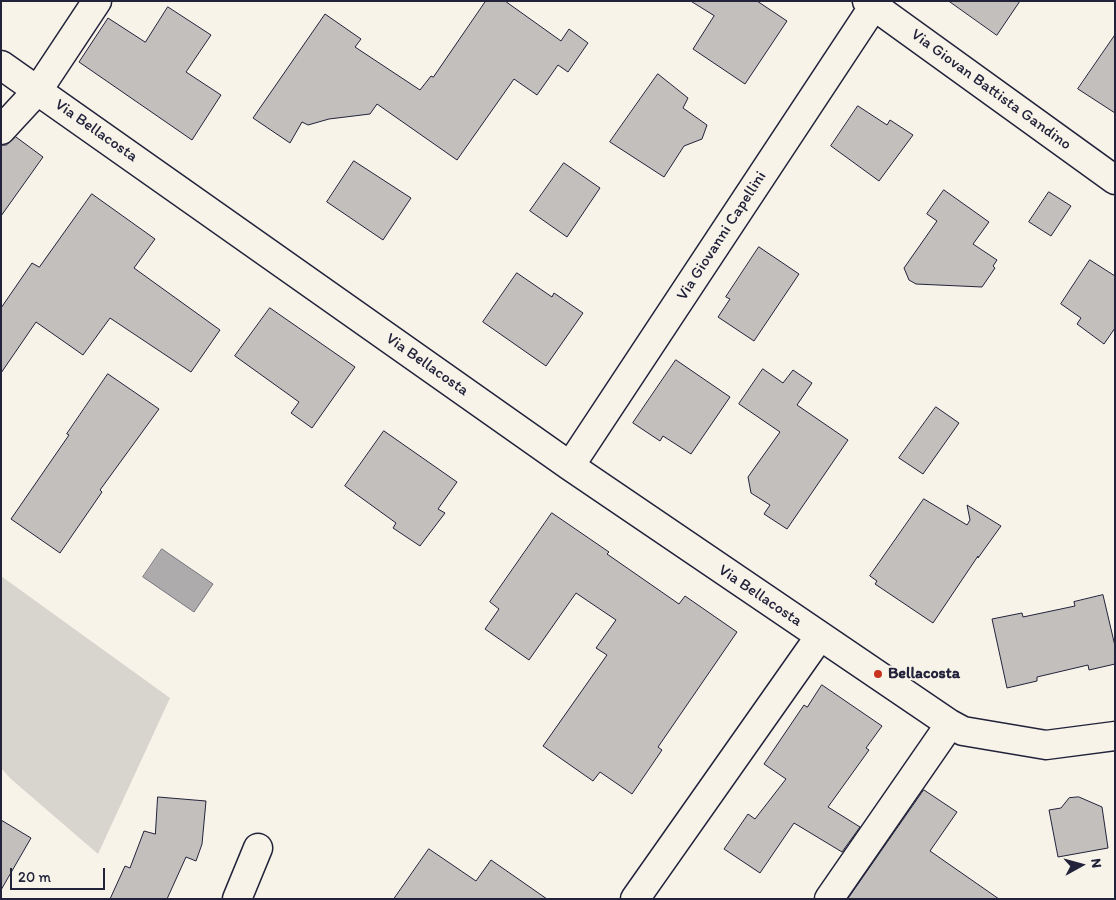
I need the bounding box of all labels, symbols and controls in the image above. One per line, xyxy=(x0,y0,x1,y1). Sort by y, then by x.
street label: Via Giovan Battista Gandino xyxy=(907,25,1075,155)
street label: Via Bellacosta xyxy=(51,95,141,167)
street label: Via Giovanni Capellini xyxy=(673,168,771,304)
street label: Via Bellacosta xyxy=(382,329,472,401)
street label: Via Bellacosta xyxy=(714,561,806,631)
place label: Bellacosta xyxy=(888,664,960,684)
marker: Bellacosta xyxy=(872,668,884,680)
north arrow xyxy=(1056,840,1106,890)
text: N xyxy=(1087,857,1105,869)
scale bar xyxy=(12,858,108,890)
text: 20 m xyxy=(18,868,51,886)

